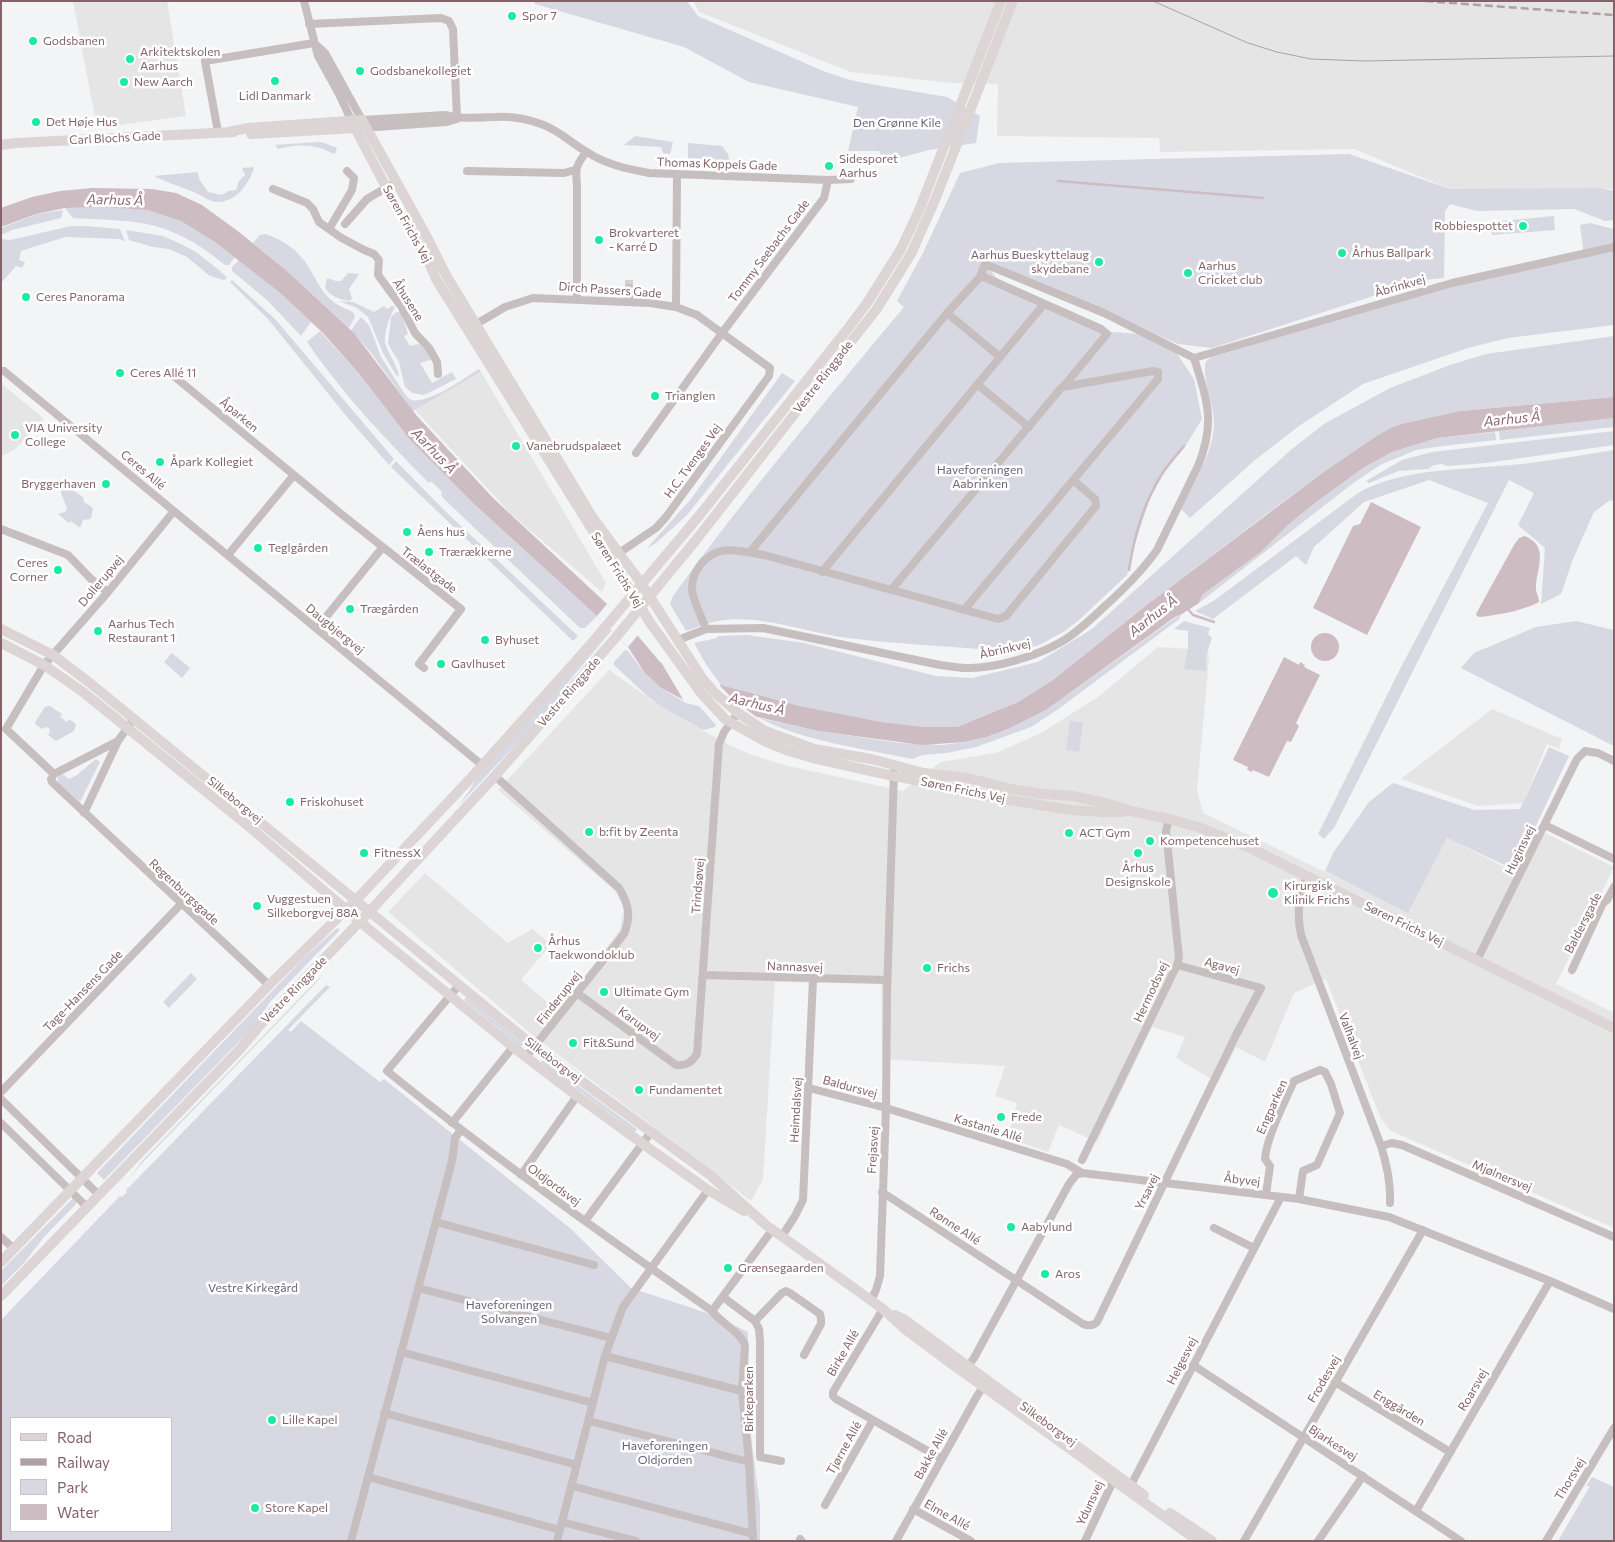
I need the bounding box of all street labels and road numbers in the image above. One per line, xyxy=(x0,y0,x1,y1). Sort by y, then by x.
street label: Carl Blochs Gade xyxy=(69,128,161,148)
street label: Thomas Koppels Gade xyxy=(656,155,778,173)
street label: Søren Frichs Vej xyxy=(380,183,434,265)
street label: Tommy Seebachs Gade xyxy=(726,197,812,305)
street label: Åbrinkvej xyxy=(1373,272,1427,300)
street label: Åhusene xyxy=(389,276,427,324)
street label: Dirch Passers Gade xyxy=(558,279,662,301)
street label: Vestre Ringgade xyxy=(790,338,856,416)
street label: Åparken xyxy=(217,395,261,435)
street label: H.C. Tvenges Vej xyxy=(661,421,725,501)
street label: Ceres Allé xyxy=(118,447,168,493)
street label: Søren Frichs Vej xyxy=(588,530,646,610)
street label: Trælastgade xyxy=(398,544,460,596)
street label: Dollerupvej xyxy=(75,553,127,609)
street label: Daugbjergvej xyxy=(303,601,367,657)
street label: Åbrinkvej xyxy=(978,636,1032,662)
street label: Vestre Ringgade xyxy=(535,654,603,730)
street label: Silkeborgvej xyxy=(205,773,265,827)
street label: Søren Frichs Vej xyxy=(919,774,1007,806)
street label: Huginsvej xyxy=(1502,823,1538,877)
street label: Regenburgsgade xyxy=(146,856,222,928)
street label: Trindsøvej xyxy=(689,858,707,914)
street label: Baldersgade xyxy=(1562,890,1604,956)
street label: Søren Frichs Vej xyxy=(1362,899,1446,949)
street label: Tage-Hansens Gade xyxy=(40,947,126,1035)
street label: Vestre Ringgade xyxy=(258,953,330,1027)
street label: Agavej xyxy=(1203,954,1241,978)
street label: Nannasvej xyxy=(767,959,823,975)
street label: Hermodsvej xyxy=(1131,959,1171,1025)
street label: Finderupvej xyxy=(534,968,584,1028)
street label: Karupvej xyxy=(615,1004,663,1044)
street label: Valhalvej xyxy=(1336,1011,1366,1061)
street label: Silkeborgvej xyxy=(522,1034,584,1086)
street label: Baldursvej xyxy=(821,1073,879,1101)
street label: Heimdalsvej xyxy=(787,1077,805,1143)
street label: Engparken xyxy=(1254,1078,1290,1136)
street label: Kastanie Allé xyxy=(952,1111,1024,1145)
street label: Frejasvej xyxy=(865,1126,881,1174)
street label: Mjølnersvej xyxy=(1470,1157,1534,1195)
street label: Oldjordsvej xyxy=(525,1161,583,1209)
street label: Åbyvej xyxy=(1223,1171,1261,1189)
street label: Yrsavej xyxy=(1132,1172,1162,1212)
street label: Rønne Allé xyxy=(927,1204,983,1248)
street label: Birke Allé xyxy=(824,1327,862,1379)
street label: Helgesvej xyxy=(1164,1335,1200,1387)
street label: Frodesvej xyxy=(1305,1353,1343,1405)
street label: Birkeparken xyxy=(742,1366,756,1432)
street label: Roarsvej xyxy=(1455,1366,1491,1414)
street label: Enggården xyxy=(1370,1387,1428,1429)
street label: Silkeborgvej xyxy=(1017,1399,1079,1449)
street label: Tjørne Allé xyxy=(823,1419,865,1477)
street label: Bjarkesvej xyxy=(1306,1422,1360,1464)
street label: Bakke Allé xyxy=(911,1426,951,1482)
street label: Thorsvej xyxy=(1552,1455,1588,1503)
street label: Ydunsvej xyxy=(1073,1478,1107,1528)
street label: Elme Allé xyxy=(922,1497,972,1533)

